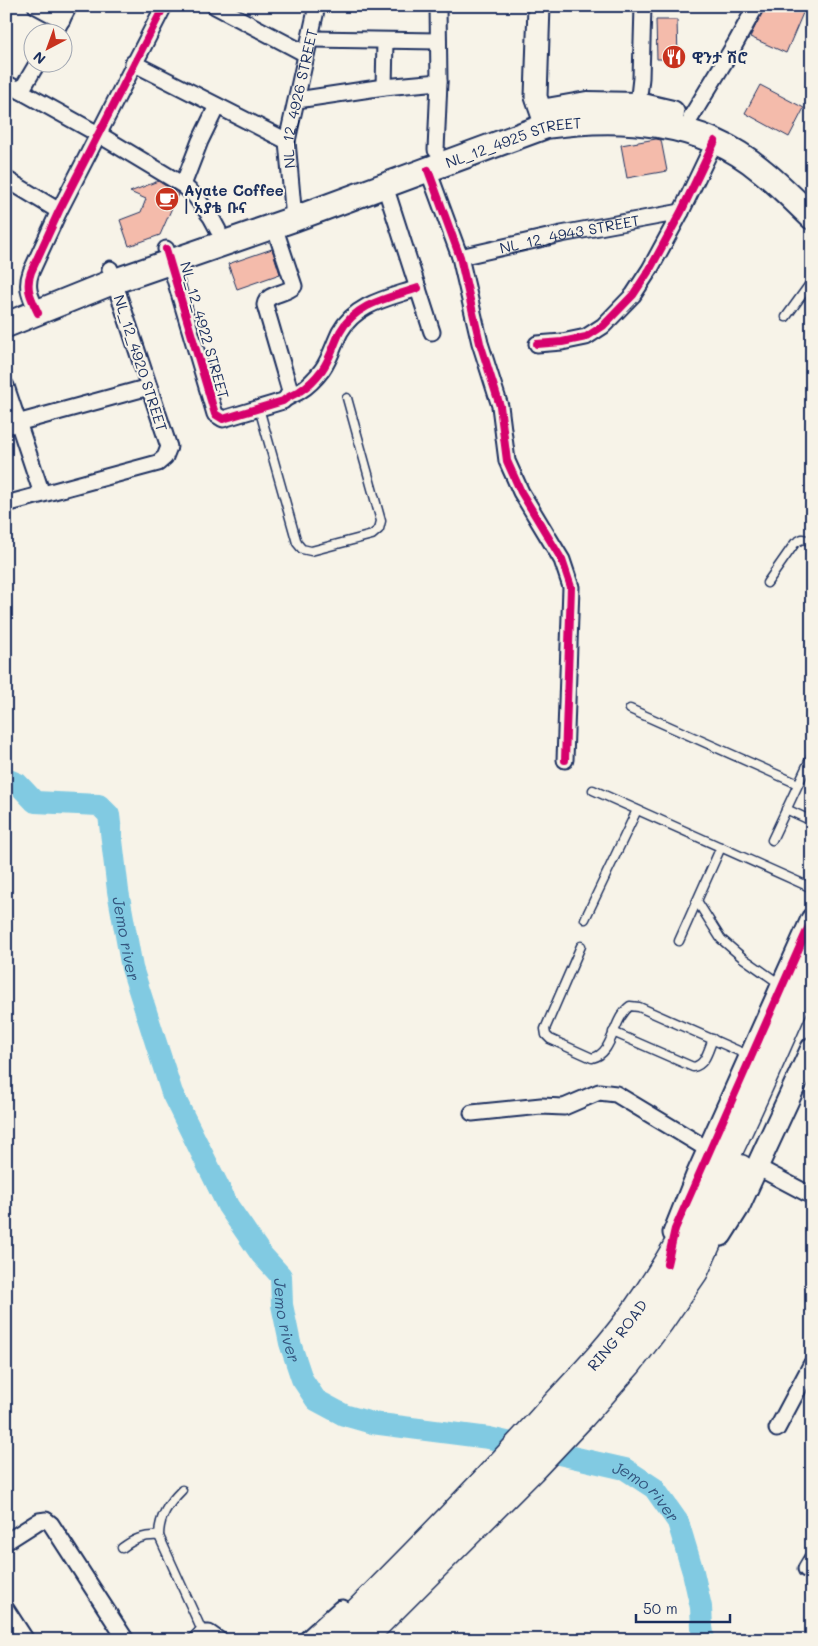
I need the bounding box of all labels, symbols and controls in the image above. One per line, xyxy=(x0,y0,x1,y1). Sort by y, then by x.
north arrow xyxy=(22,22,72,72)
street label: NL_12_4926 STREET xyxy=(277,27,322,169)
restaurant icon: ዊንታ ሽሮ xyxy=(661,44,687,70)
place label: ዊንታ ሽሮ xyxy=(692,47,748,67)
text: N xyxy=(29,48,49,69)
street label: NL_12_4925 STREET xyxy=(442,112,582,172)
place label: Ayate Coffee | አያቴ ቡና xyxy=(184,180,284,217)
cafe icon: Ayate Coffee | አያቴ ቡና xyxy=(154,186,180,212)
street label: NL_12_4943 STREET xyxy=(497,210,641,258)
street label: NL_12_4922 STREET xyxy=(176,259,234,401)
street label: NL_12_4920 STREET xyxy=(109,292,173,434)
water label: Jemo river xyxy=(109,895,146,984)
water label: Jemo river xyxy=(271,1278,306,1365)
street label: RING ROAD xyxy=(583,1296,651,1375)
water label: Jemo river xyxy=(611,1456,685,1526)
scale bar xyxy=(636,1591,729,1623)
text: 50 m xyxy=(643,1598,678,1618)

